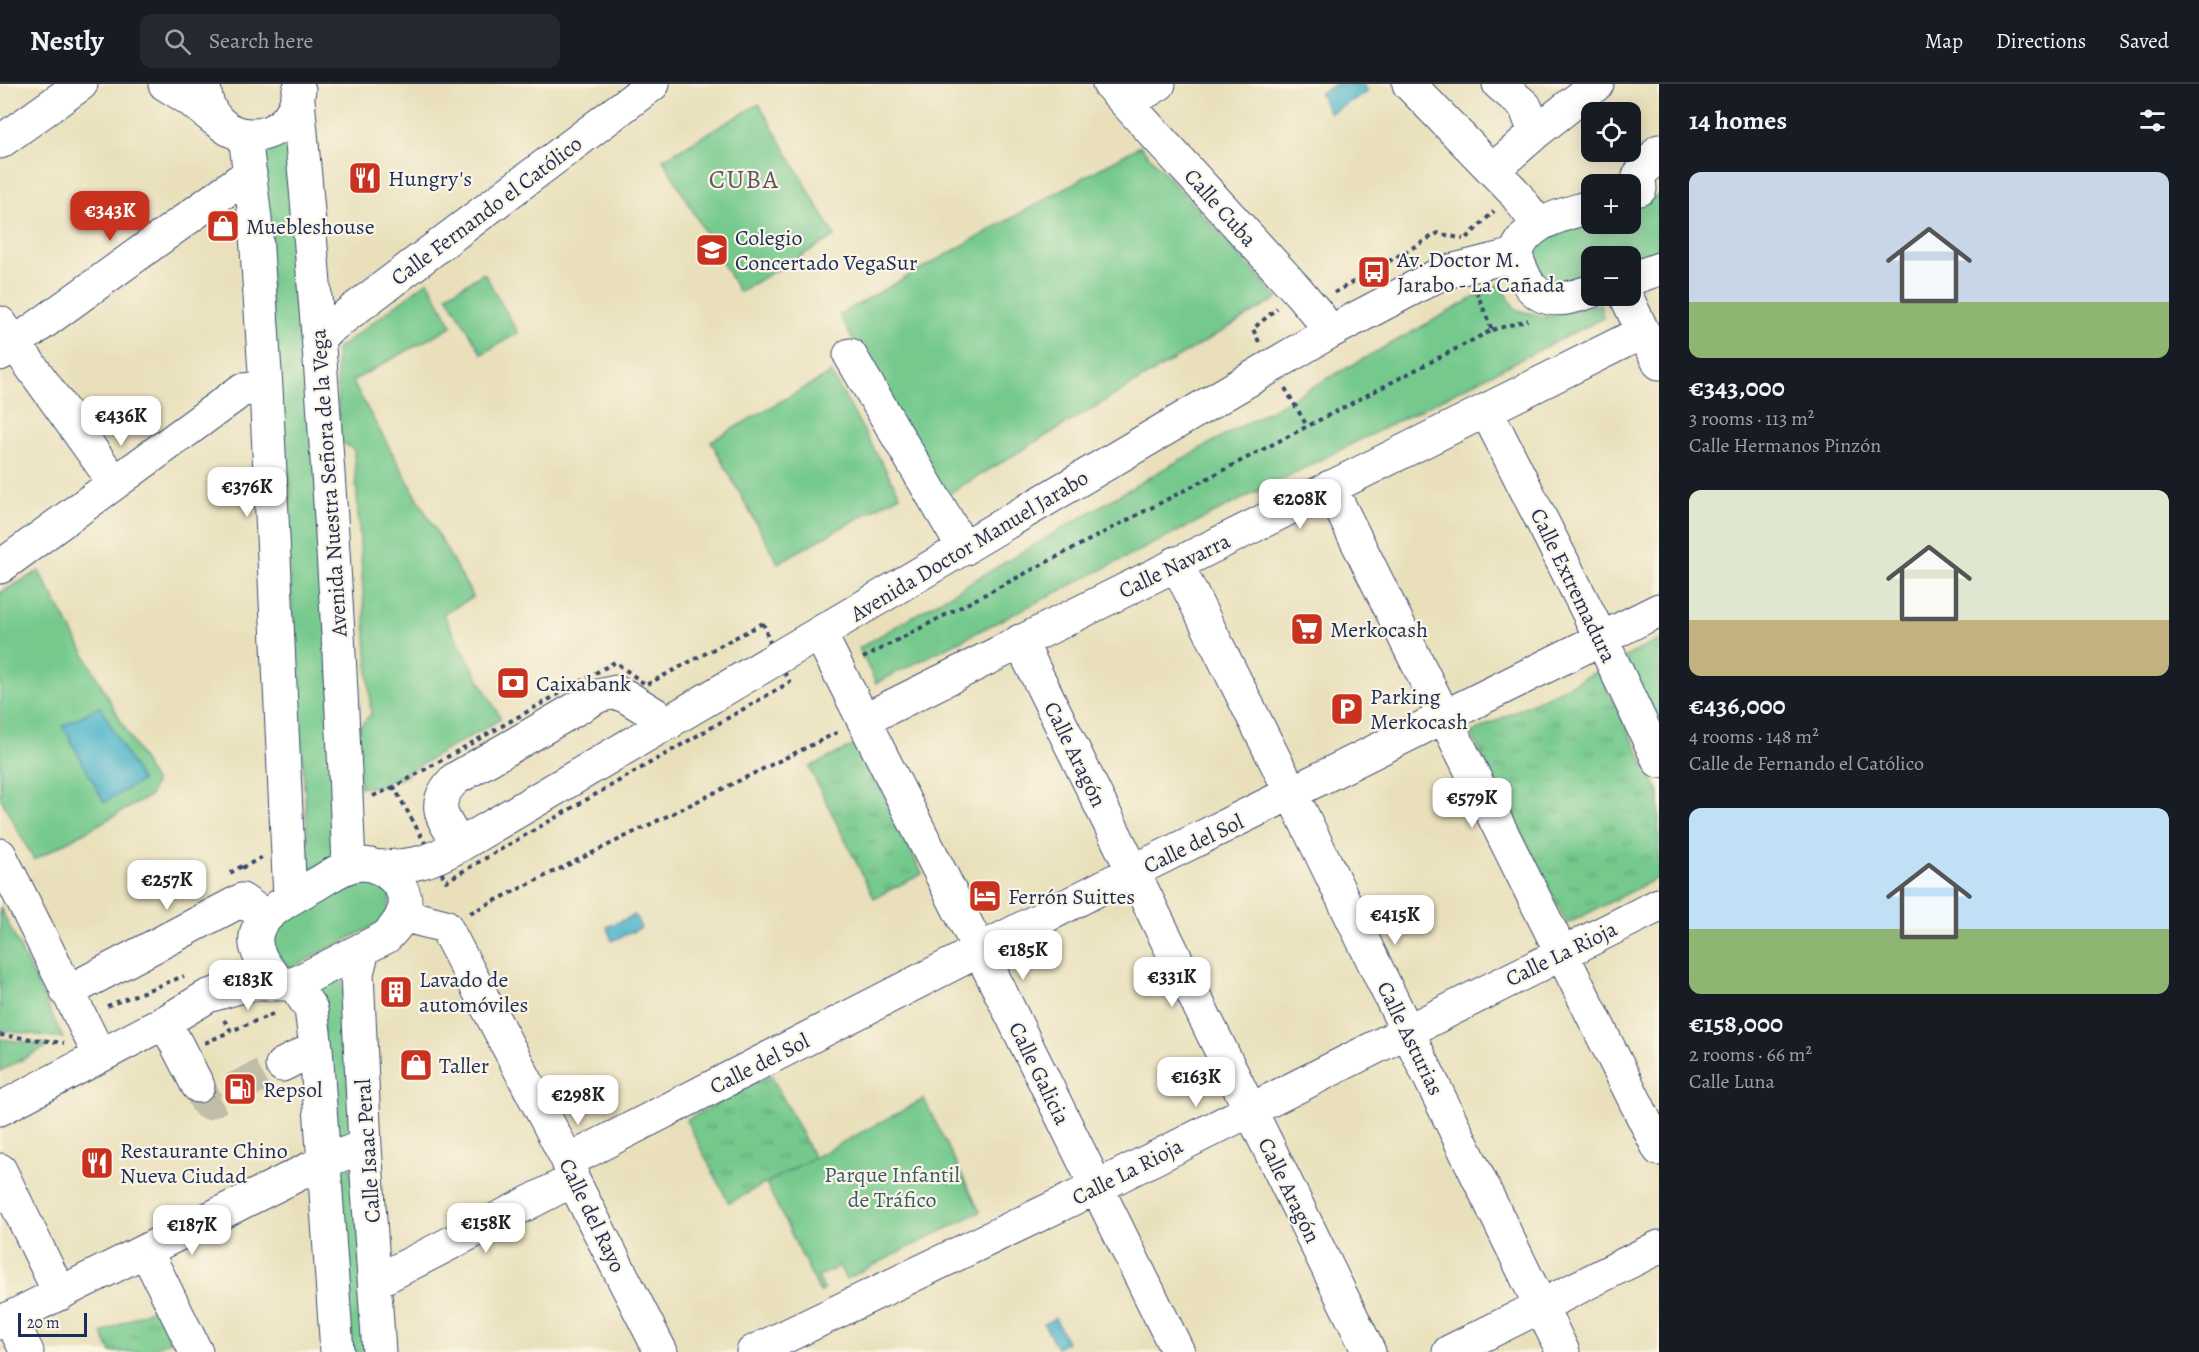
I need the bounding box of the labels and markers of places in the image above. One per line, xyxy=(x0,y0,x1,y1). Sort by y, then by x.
restaurant icon: Hungry's xyxy=(347,160,383,196)
place label: Hungry's xyxy=(388,164,472,194)
pin: €343K xyxy=(68,191,152,242)
shop icon: Muebleshouse xyxy=(205,208,241,244)
place label: Muebleshouse xyxy=(246,212,375,242)
place label: Colegio Concertado VegaSur xyxy=(735,223,917,278)
school or university icon: Colegio Concertado VegaSur xyxy=(694,232,730,268)
place label: Av. Doctor M. Jarabo - La Cañada xyxy=(1396,245,1566,300)
bus stop icon: Av. Doctor M. Jarabo - La Cañada xyxy=(1356,254,1392,290)
pin: €436K xyxy=(79,396,163,447)
pin: €376K xyxy=(205,467,289,518)
pin: €208K xyxy=(1258,479,1342,530)
supermarket icon: Merkocash xyxy=(1289,611,1325,647)
place label: Merkocash xyxy=(1330,615,1428,645)
bank icon: Caixabank xyxy=(495,665,531,701)
place label: Caixabank xyxy=(536,669,631,699)
place label: Parking Merkocash xyxy=(1370,682,1468,737)
parking icon: Parking Merkocash xyxy=(1329,691,1365,727)
pin: €579K xyxy=(1430,778,1514,829)
pin: €257K xyxy=(125,860,209,911)
hotel icon: Ferrón Suittes xyxy=(967,878,1003,914)
place label: Ferrón Suittes xyxy=(1008,882,1135,912)
pin: €415K xyxy=(1353,895,1437,946)
pin: €185K xyxy=(981,930,1065,981)
pin: €331K xyxy=(1130,957,1214,1008)
pin: €183K xyxy=(206,960,290,1011)
place label: Lavado de automóviles xyxy=(419,965,528,1020)
building icon: Lavado de automóviles xyxy=(378,974,414,1010)
shop icon: Taller xyxy=(398,1047,434,1083)
place label: Taller xyxy=(439,1051,489,1081)
pin: €163K xyxy=(1154,1057,1238,1108)
fuel station icon: Repsol xyxy=(222,1071,258,1107)
place label: Repsol xyxy=(263,1075,322,1105)
pin: €298K xyxy=(536,1075,620,1126)
place label: Restaurante Chino Nueva Ciudad xyxy=(120,1136,288,1191)
restaurant icon: Restaurante Chino Nueva Ciudad xyxy=(79,1145,115,1181)
pin: €158K xyxy=(444,1203,528,1254)
pin: €187K xyxy=(150,1205,234,1256)

